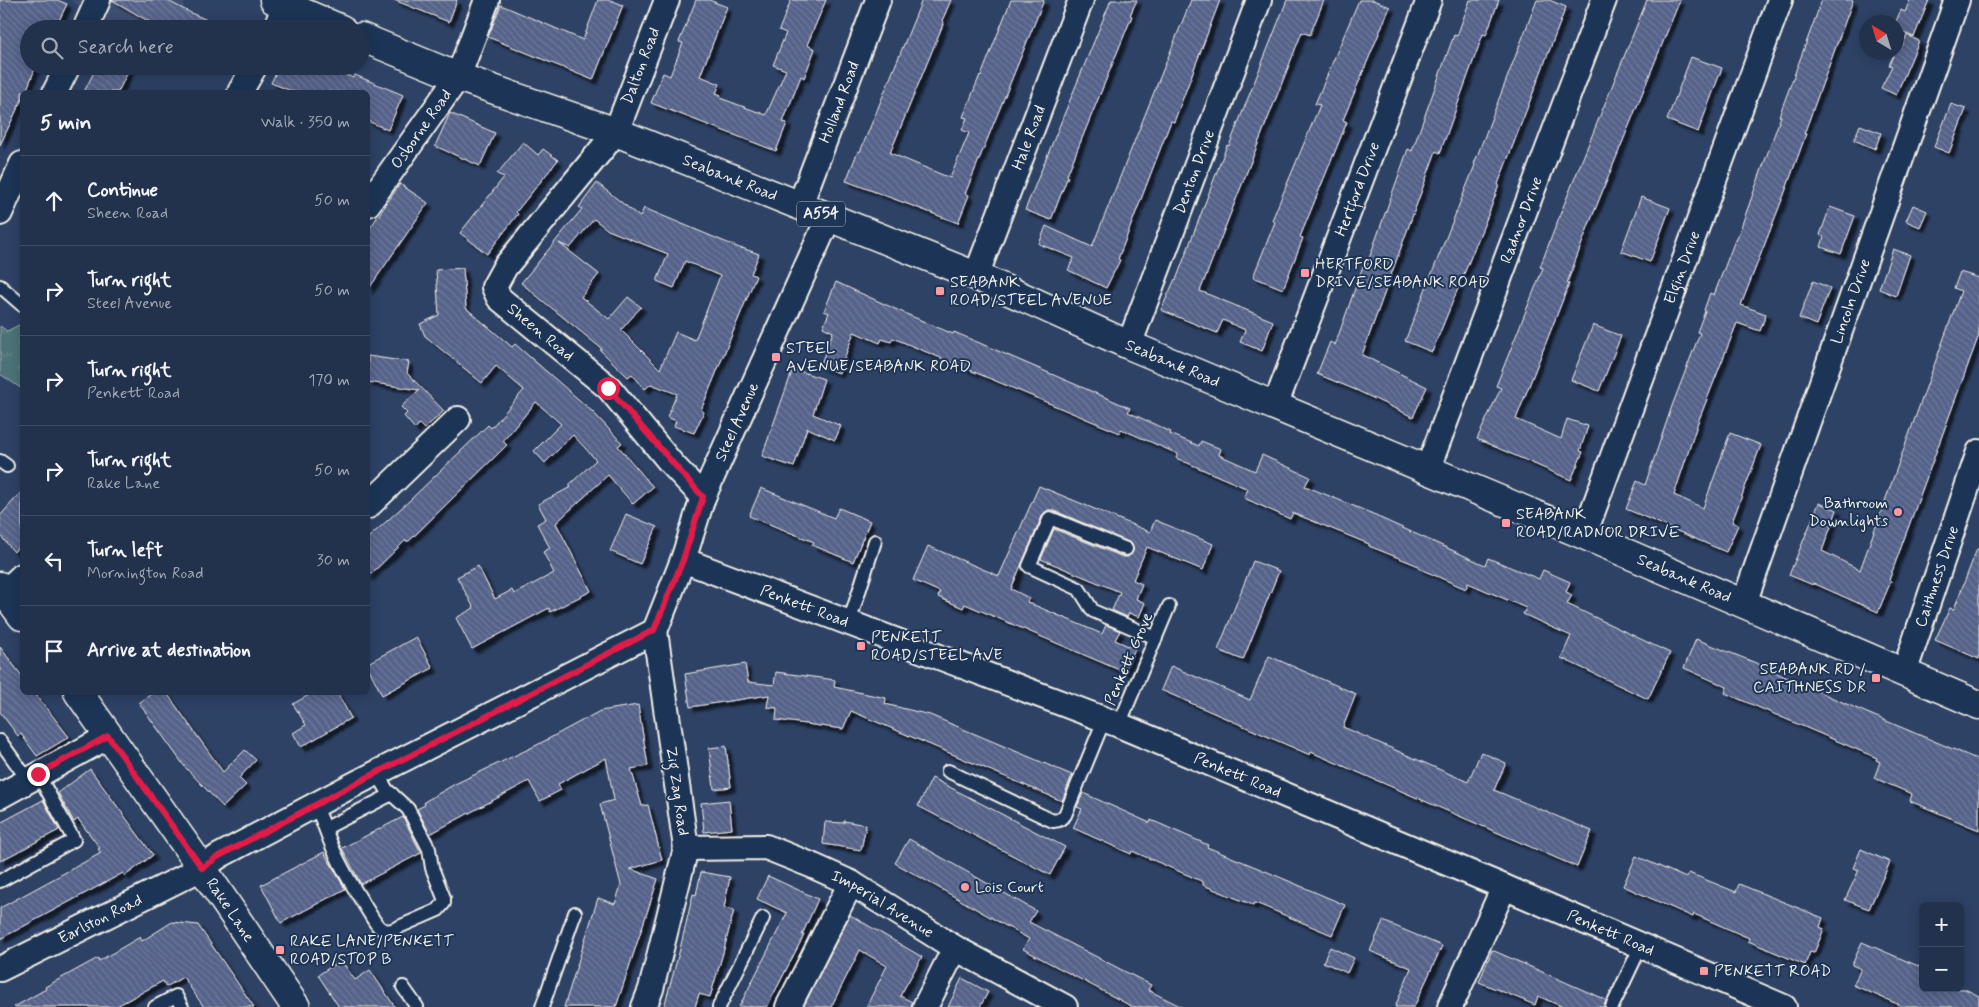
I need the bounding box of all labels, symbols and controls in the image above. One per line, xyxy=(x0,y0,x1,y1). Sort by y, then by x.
north arrow xyxy=(1859,15,1904,60)
search box xyxy=(20,20,370,75)
street label: Dalton Road xyxy=(617,25,665,107)
icon: search xyxy=(38,34,66,62)
text: Search here xyxy=(78,35,174,60)
street label: Holland Road xyxy=(814,58,864,146)
street label: Osborne Road xyxy=(386,85,457,173)
street label: Hale Road xyxy=(1007,102,1050,173)
text: 5 min xyxy=(40,109,92,137)
text: Walk · 350 m xyxy=(261,112,350,133)
street label: Denton Drive xyxy=(1169,126,1220,217)
street label: Hertford Drive xyxy=(1330,139,1385,239)
street label: Seabank Road xyxy=(679,149,781,206)
street label: Radnor Drive xyxy=(1495,173,1547,266)
text: Continue xyxy=(87,178,158,203)
icon: ahead xyxy=(40,187,68,215)
text: 50 m xyxy=(314,190,350,211)
road number: A554 xyxy=(797,202,845,226)
text: Sheen Road xyxy=(87,203,168,224)
street label: Elgin Drive xyxy=(1659,228,1705,307)
place label: HERTFORD DRIVE/SEABANK ROAD xyxy=(1315,254,1490,293)
street label: Lincoln Drive xyxy=(1826,256,1875,347)
marker: HERTFORD DRIVE/SEABANK ROAD xyxy=(1299,267,1311,279)
text: Turn right xyxy=(87,268,171,293)
place label: SEABANK ROAD/STEEL AVENUE xyxy=(950,272,1112,311)
icon: right xyxy=(40,277,68,305)
text: 50 m xyxy=(314,280,350,301)
marker: SEABANK ROAD/STEEL AVENUE xyxy=(934,285,946,297)
text: Steel Avenue xyxy=(87,293,172,314)
street label: Sheen Road xyxy=(503,298,579,366)
street label: Seabank Road xyxy=(1122,334,1223,392)
place label: STEEL AVENUE/SEABANK ROAD xyxy=(786,338,971,377)
marker: STEEL AVENUE/SEABANK ROAD xyxy=(770,351,782,363)
text: Turn right xyxy=(87,358,171,383)
icon: right xyxy=(40,367,68,395)
text: 170 m xyxy=(308,370,350,391)
route start xyxy=(597,377,620,400)
street label: Steel Avenue xyxy=(710,378,764,465)
text: Penkett Road xyxy=(87,383,180,404)
text: Turn right xyxy=(87,448,171,473)
icon: right xyxy=(40,457,68,485)
text: 50 m xyxy=(314,460,350,481)
text: Rake Lane xyxy=(87,473,160,494)
place label: Bathroom Downlights xyxy=(1809,493,1888,532)
place label: SEABANK ROAD/RADNOR DRIVE xyxy=(1516,504,1680,543)
marker: Bathroom Downlights xyxy=(1892,506,1904,518)
marker: SEABANK ROAD/RADNOR DRIVE xyxy=(1500,517,1512,529)
street label: Caithness Drive xyxy=(1910,523,1964,630)
text: Turn left xyxy=(87,538,163,563)
icon: left xyxy=(40,547,68,575)
street label: Seabank Road xyxy=(1634,549,1735,608)
text: 30 m xyxy=(317,550,350,571)
text: Mornington Road xyxy=(87,563,203,584)
street label: Penkett Road xyxy=(757,580,852,632)
street label: Penkett Grove xyxy=(1100,609,1158,709)
place label: PENKETT ROAD/STEEL AVE xyxy=(871,627,1003,666)
icon: arrive xyxy=(40,637,68,665)
text: Arrive at destination xyxy=(87,638,251,663)
marker: PENKETT ROAD/STEEL AVE xyxy=(855,640,867,652)
place label: SEABANK RD / CAITHNESS DR xyxy=(1753,659,1866,698)
marker: SEABANK RD / CAITHNESS DR xyxy=(1870,672,1882,684)
street label: Zig Zag Road xyxy=(659,745,694,837)
street label: Penkett Road xyxy=(1191,747,1285,803)
route end xyxy=(27,763,50,786)
street label: Imperial Avenue xyxy=(828,865,938,943)
street label: Rake Lane xyxy=(201,874,260,946)
place label: Lois Court xyxy=(975,877,1044,898)
marker: Lois Court xyxy=(959,881,971,893)
street label: Earlston Road xyxy=(55,889,146,949)
map controls xyxy=(1919,902,1964,992)
button: + xyxy=(1919,902,1964,947)
street label: Penkett Road xyxy=(1564,905,1658,961)
place label: RAKE LANE/PENKETT ROAD/STOP B xyxy=(290,931,455,970)
marker: RAKE LANE/PENKETT ROAD/STOP B xyxy=(274,944,286,956)
button: − xyxy=(1919,947,1964,992)
place label: PENKETT ROAD xyxy=(1714,961,1831,982)
marker: PENKETT ROAD xyxy=(1698,965,1710,977)

